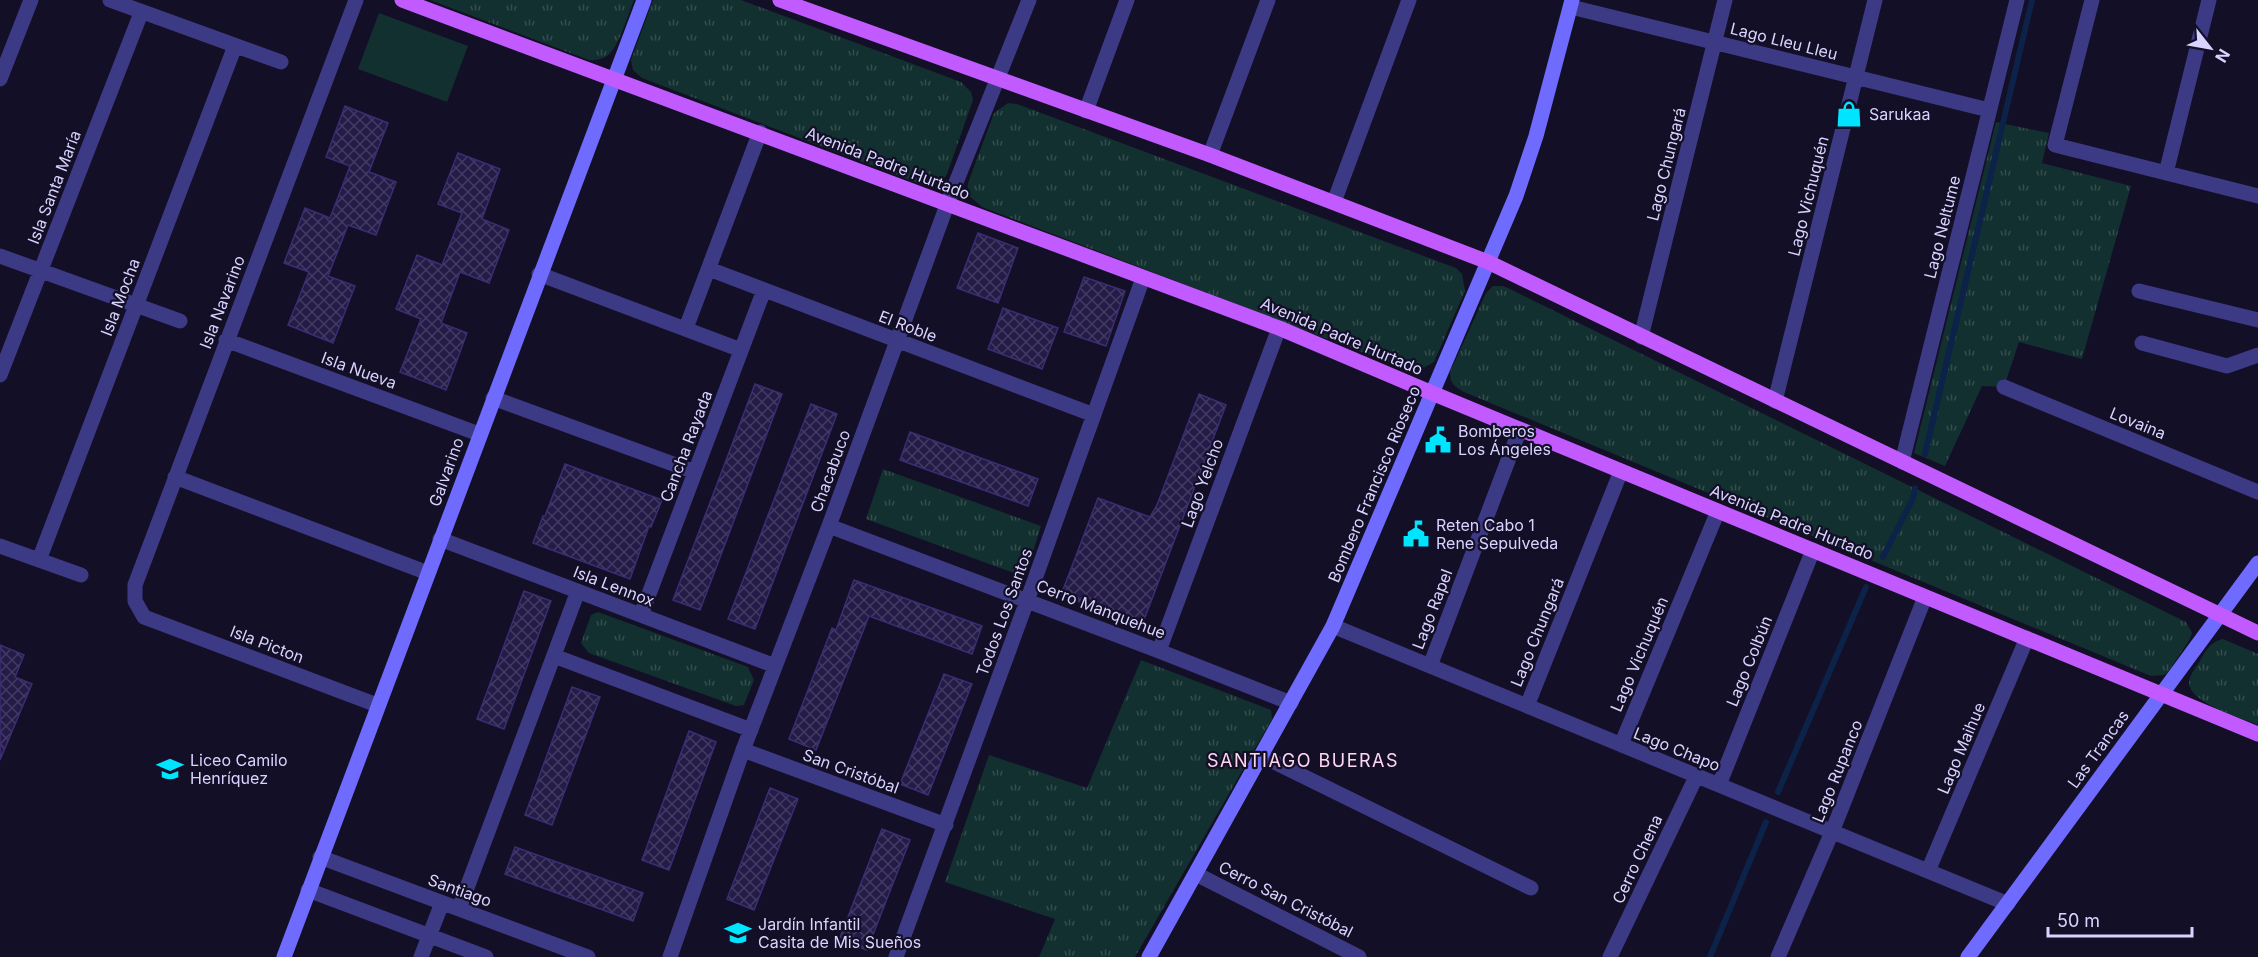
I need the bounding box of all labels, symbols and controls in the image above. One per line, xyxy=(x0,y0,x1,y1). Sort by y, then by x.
street label: Lago Lleu Lleu xyxy=(1728,18,1840,64)
north arrow xyxy=(2180,18,2240,78)
text: N xyxy=(2211,45,2235,66)
shop icon: Sarukaa xyxy=(1834,99,1864,129)
place label: Sarukaa xyxy=(1869,104,1930,124)
street label: Lago Chungará xyxy=(1642,105,1690,223)
street label: Avenida Padre Hurtado xyxy=(803,122,973,204)
street label: Isla Santa María xyxy=(23,127,85,247)
street label: Lago Vichuquén xyxy=(1783,134,1833,258)
street label: Lago Neltume xyxy=(1920,173,1964,281)
street label: Isla Navarino xyxy=(195,253,249,351)
street label: Isla Mocha xyxy=(96,255,144,339)
street label: Avenida Padre Hurtado xyxy=(1258,293,1426,379)
street label: El Roble xyxy=(876,306,940,346)
street label: Isla Nueva xyxy=(319,347,399,393)
street label: Bombero Francisco Rioseco xyxy=(1323,383,1425,585)
street label: Cancha Rayada xyxy=(656,387,716,505)
street label: Lovaina xyxy=(2107,403,2169,443)
place label: Bomberos Los Ángeles xyxy=(1458,421,1551,459)
public building icon: Bomberos Los Ángeles xyxy=(1423,425,1453,455)
street label: Chacabuco xyxy=(806,427,854,515)
street label: Galvarino xyxy=(424,435,468,509)
street label: Lago Yelcho xyxy=(1177,436,1227,530)
street label: Avenida Padre Hurtado xyxy=(1707,480,1877,564)
place label: Reten Cabo 1 Rene Sepulveda xyxy=(1436,515,1558,553)
public building icon: Reten Cabo 1 Rene Sepulveda xyxy=(1401,519,1431,549)
street label: Todos Los Santos xyxy=(972,545,1036,679)
street label: Isla Lennox xyxy=(571,561,658,611)
street label: Lago Rapel xyxy=(1408,566,1456,652)
street label: Cerro Manquehue xyxy=(1034,575,1168,643)
street label: Lago Chungará xyxy=(1506,575,1568,689)
street label: Lago Vichuquén xyxy=(1606,594,1672,714)
street label: Lago Colbún xyxy=(1722,613,1776,709)
street label: Isla Picton xyxy=(227,621,307,667)
street label: Lago Maihue xyxy=(1933,699,1989,797)
street label: Las Trancas xyxy=(2063,706,2133,792)
street label: Lago Rupanco xyxy=(1807,717,1867,825)
street label: Lago Chapo xyxy=(1631,723,1723,775)
street label: San Cristóbal xyxy=(800,744,902,798)
place label: Liceo Camilo Henríquez xyxy=(190,750,288,788)
district label: SANTIAGO BUERAS xyxy=(1207,750,1399,771)
school or university icon: Liceo Camilo Henríquez xyxy=(155,754,185,784)
street label: Cerro Chena xyxy=(1608,811,1666,907)
street label: Cerro San Cristóbal xyxy=(1215,856,1357,942)
street label: Santiago xyxy=(425,869,495,911)
scale bar xyxy=(2048,900,2192,938)
text: 50 m xyxy=(2057,910,2100,931)
place label: Jardín Infantil Casita de Mis Sueños xyxy=(758,914,921,952)
school or university icon: Jardín Infantil Casita de Mis Sueños xyxy=(723,918,753,948)

